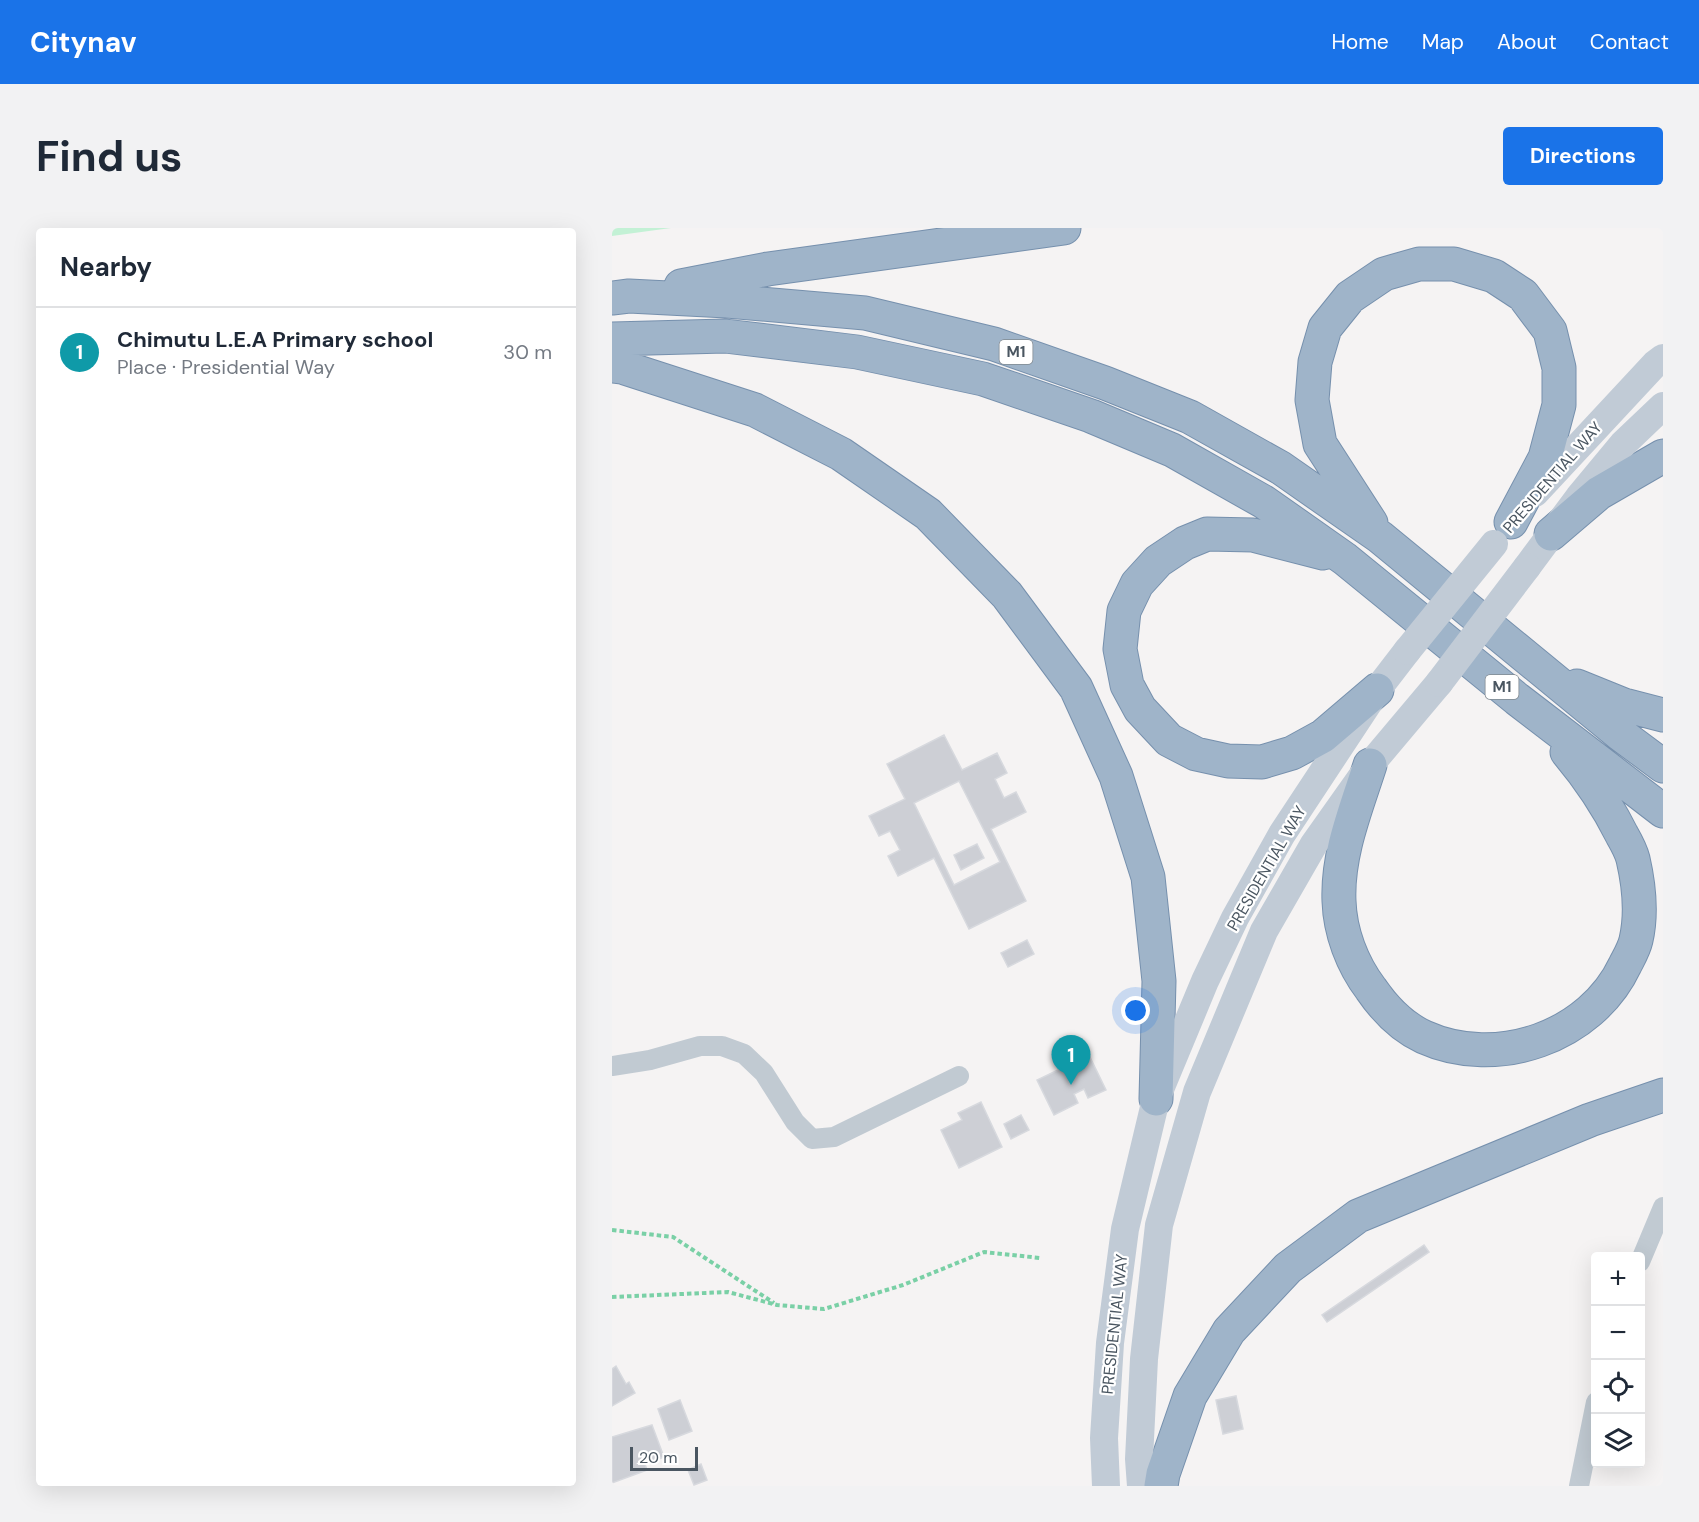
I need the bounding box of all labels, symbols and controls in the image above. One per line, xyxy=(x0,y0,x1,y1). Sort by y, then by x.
text: Citynav xyxy=(30,24,136,61)
text: Home xyxy=(1331,28,1389,56)
text: Map xyxy=(1422,28,1464,56)
text: About xyxy=(1497,28,1557,56)
text: Contact xyxy=(1590,28,1669,56)
button: Directions xyxy=(1503,127,1663,185)
text: Find us xyxy=(36,129,182,184)
text: Nearby xyxy=(60,250,152,284)
text: Chimutu L.E.A Primary school xyxy=(117,325,433,354)
text: 1 xyxy=(76,339,83,365)
text: 30 m xyxy=(503,339,552,365)
road number: M1 xyxy=(1000,340,1032,364)
text: Place · Presidential Way xyxy=(117,354,335,380)
street label: PRESIDENTIAL WAY xyxy=(1498,417,1607,537)
road number: M1 xyxy=(1486,675,1518,699)
street label: PRESIDENTIAL WAY xyxy=(1222,802,1311,935)
your location xyxy=(1121,996,1150,1025)
pin: 1 xyxy=(1052,1036,1090,1085)
map controls xyxy=(1591,1252,1645,1468)
button: + xyxy=(1591,1252,1645,1306)
street label: PRESIDENTIAL WAY xyxy=(1097,1253,1132,1395)
button: − xyxy=(1591,1306,1645,1360)
button: locate xyxy=(1591,1360,1645,1414)
button: layers xyxy=(1591,1414,1645,1468)
scale bar xyxy=(630,1444,698,1472)
text: 20 m xyxy=(639,1447,678,1468)

